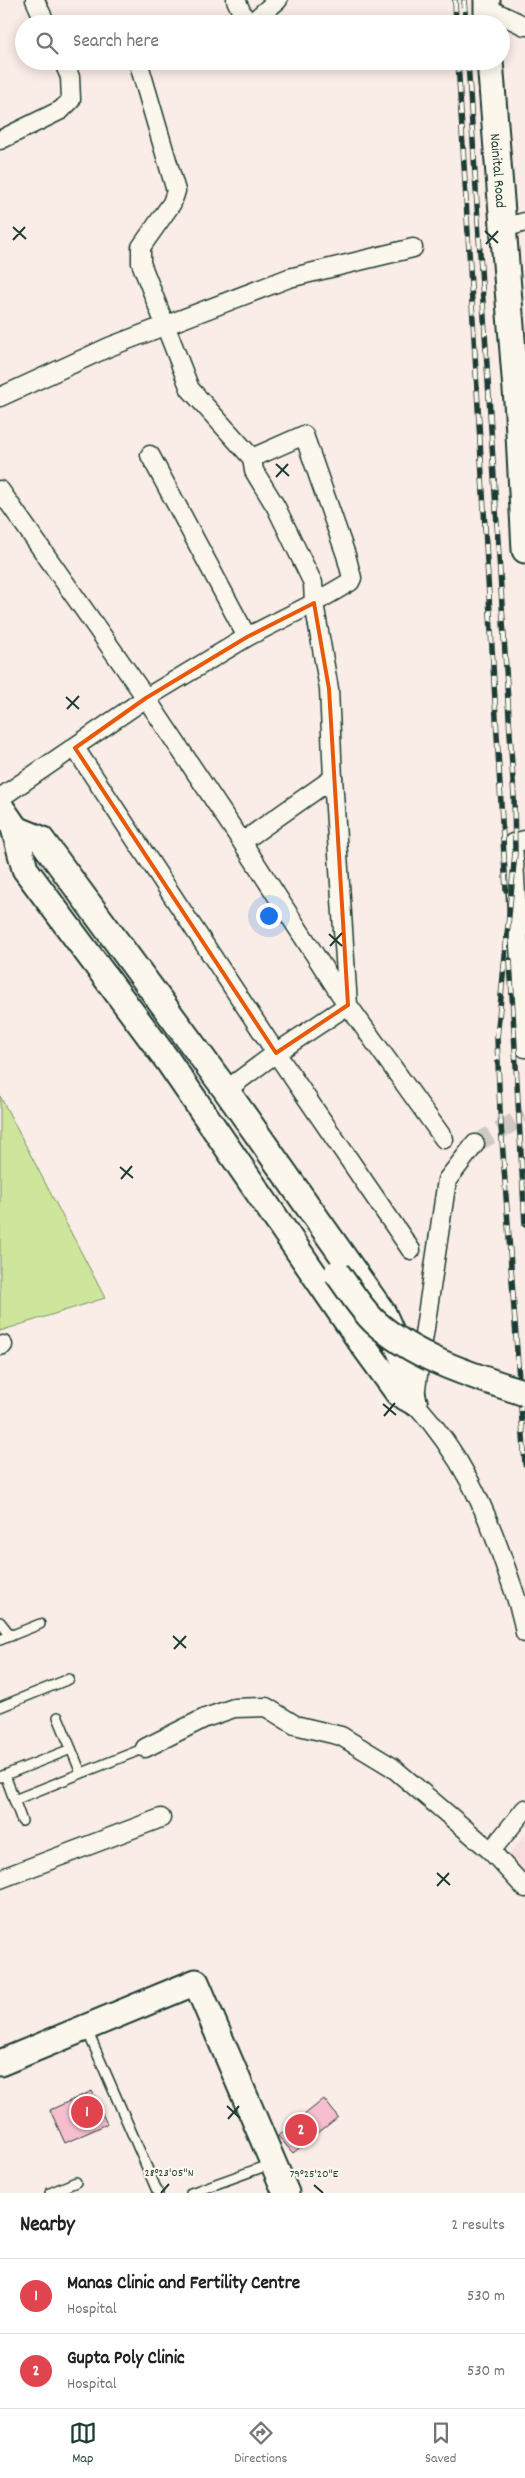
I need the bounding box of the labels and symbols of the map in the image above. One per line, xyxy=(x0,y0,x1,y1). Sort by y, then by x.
street label: Nainital Road xyxy=(483,133,511,209)
your location xyxy=(256,903,282,929)
pin: 1 xyxy=(71,2093,103,2131)
pin: 2 xyxy=(285,2111,317,2149)
text: 28°23'05"N xyxy=(144,2165,194,2182)
text: 79°25'20"E xyxy=(290,2166,339,2183)

